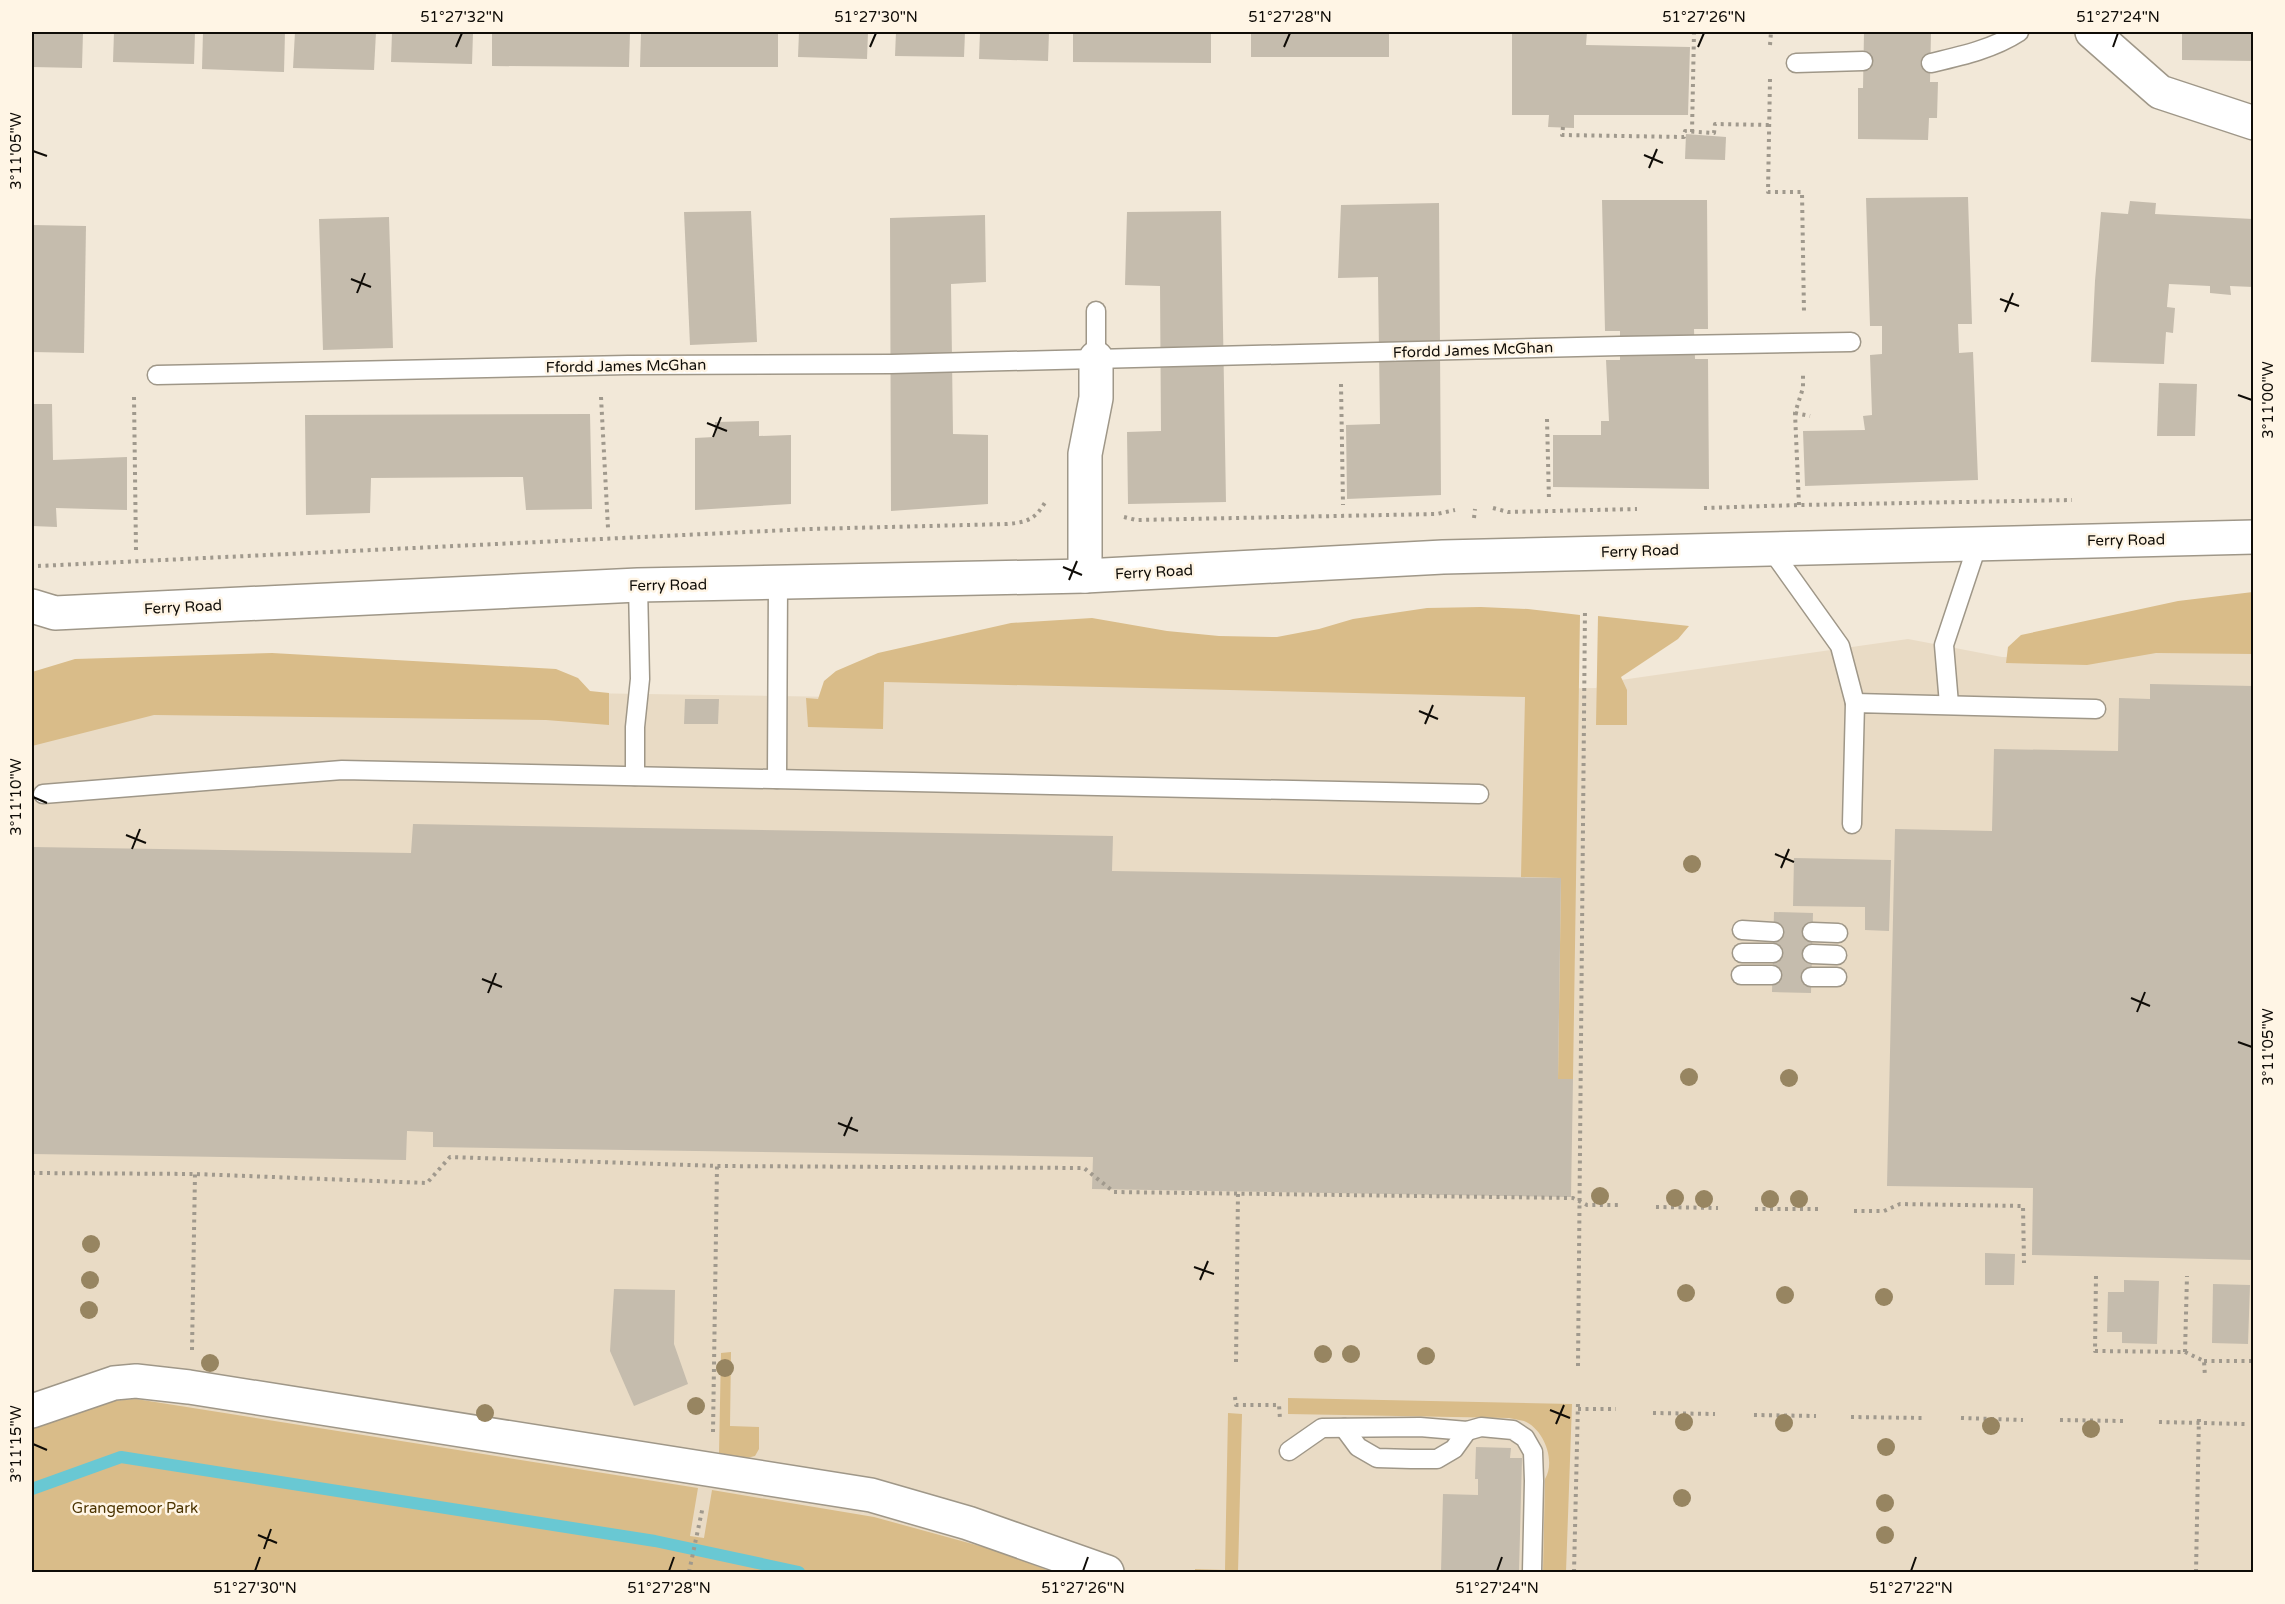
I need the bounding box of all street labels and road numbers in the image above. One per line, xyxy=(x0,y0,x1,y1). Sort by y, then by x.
street label: Ffordd James McGhan xyxy=(1392,338,1554,362)
street label: Ffordd James McGhan xyxy=(546,356,706,376)
street label: Ferry Road xyxy=(2087,530,2165,550)
street label: Ferry Road xyxy=(1601,541,1679,561)
street label: Ferry Road xyxy=(1115,561,1193,583)
street label: Ferry Road xyxy=(629,575,707,595)
street label: Ferry Road xyxy=(144,596,222,618)

